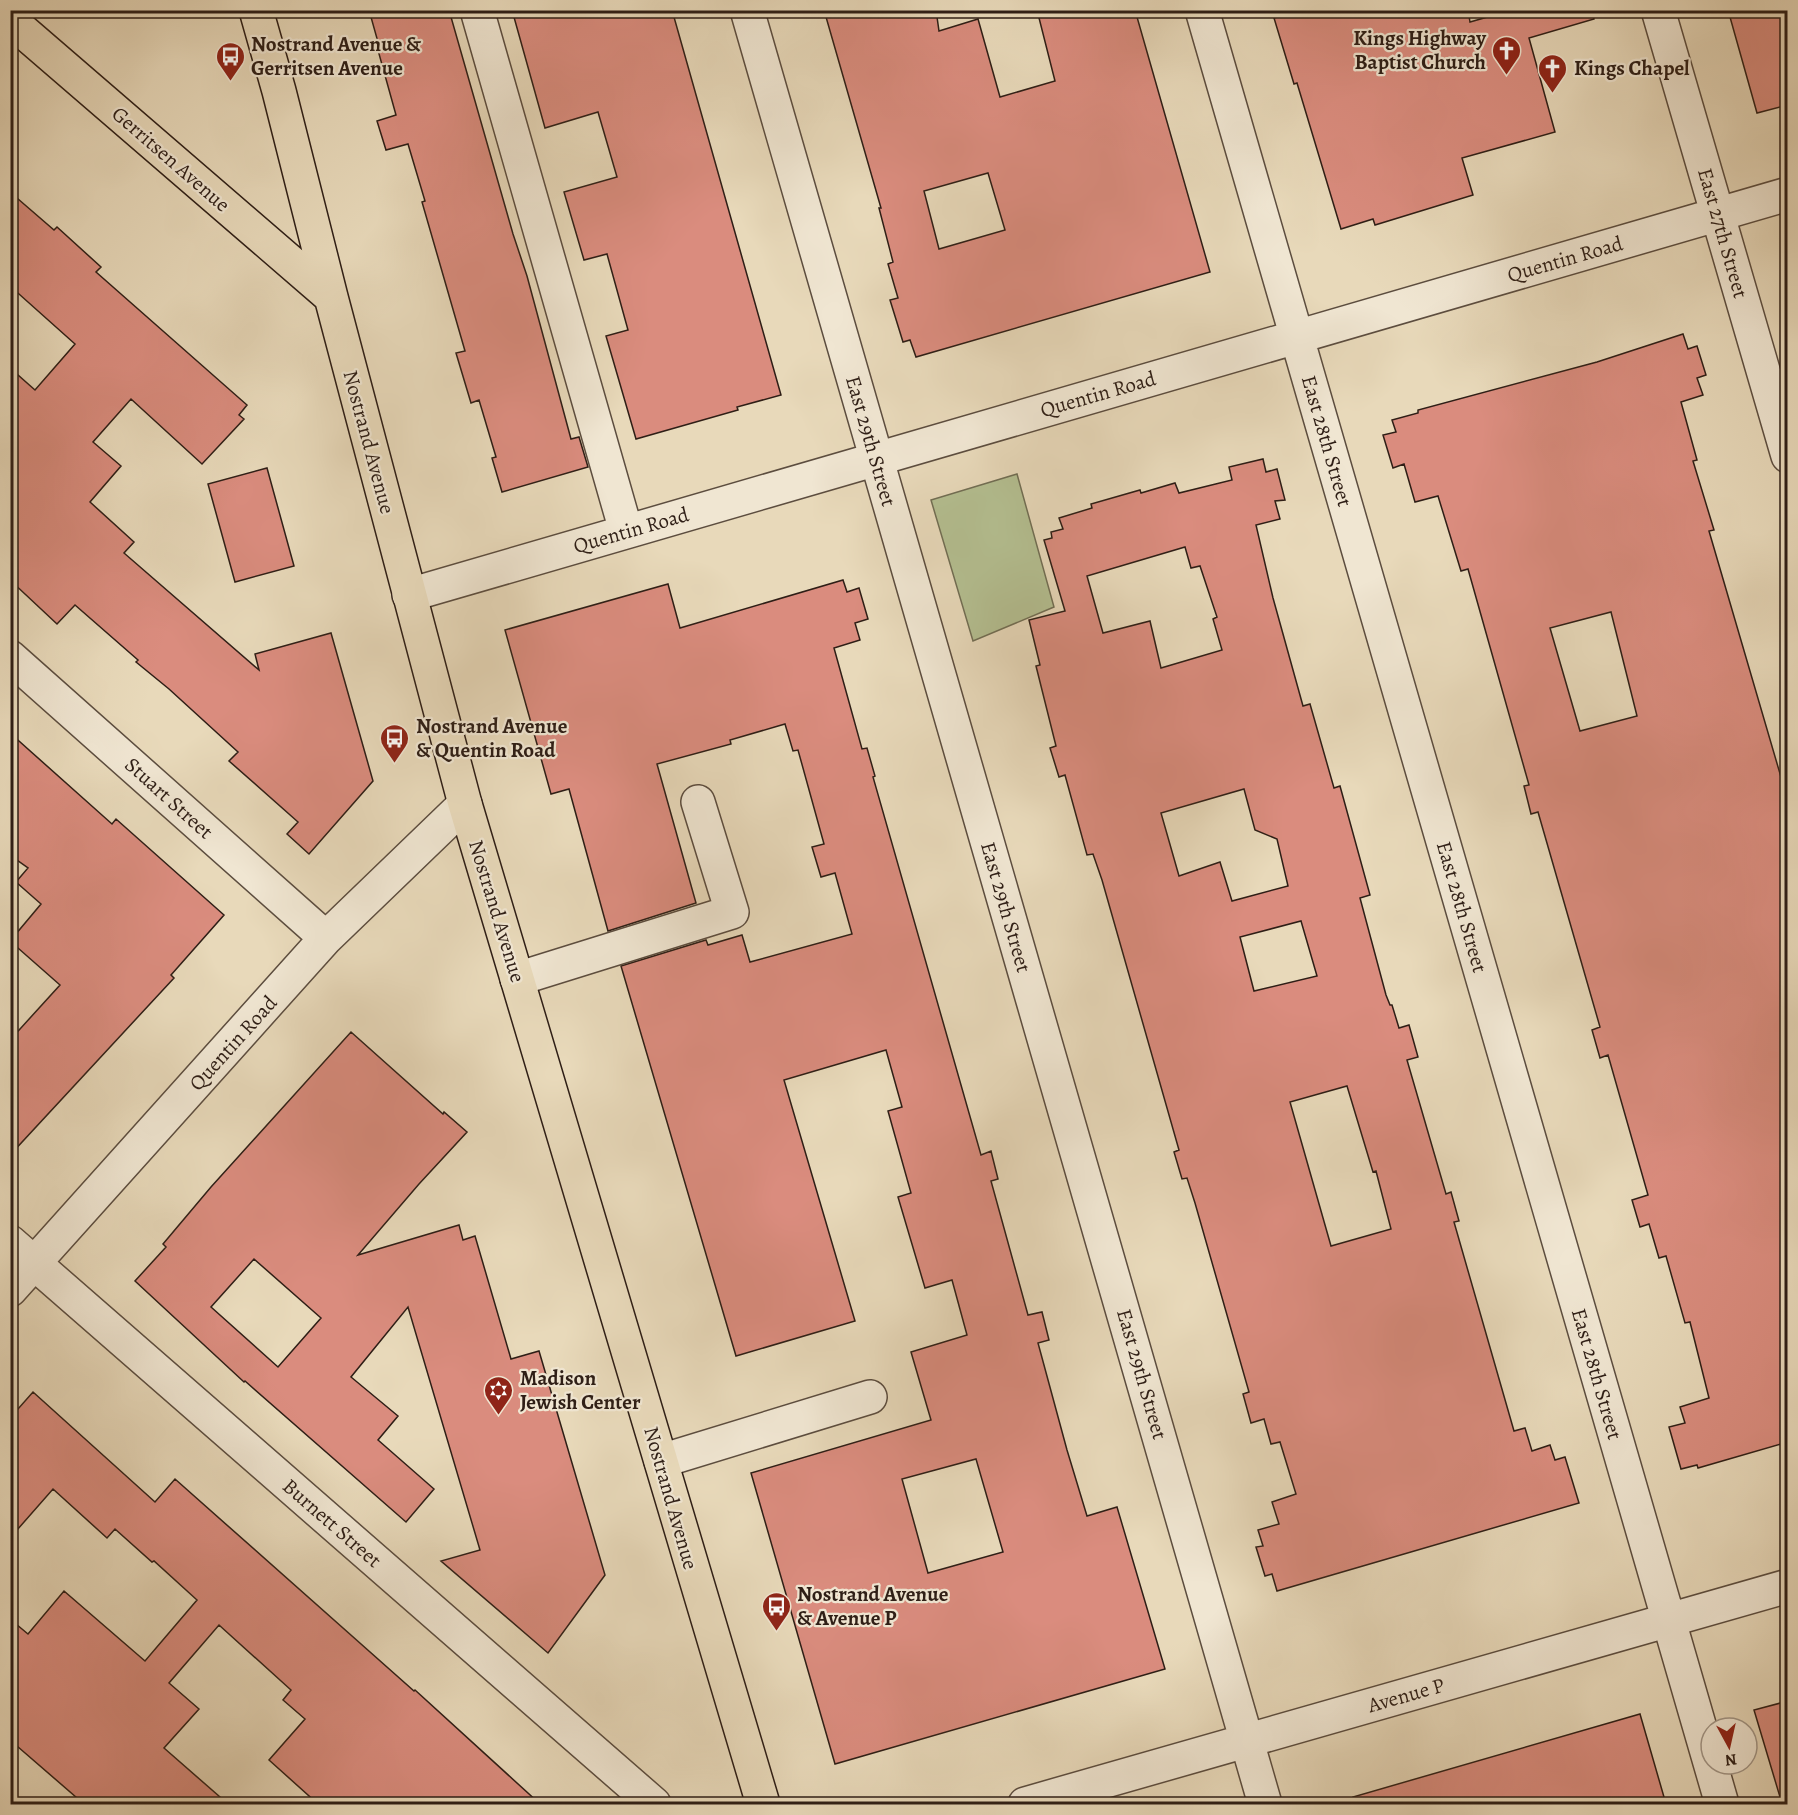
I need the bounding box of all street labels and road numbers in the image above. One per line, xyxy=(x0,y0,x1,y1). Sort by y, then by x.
street label: Gerritsen Avenue xyxy=(106,100,236,218)
street label: East 27th Street xyxy=(1691,165,1755,301)
street label: Quentin Road xyxy=(1504,229,1627,289)
street label: Quentin Road xyxy=(1037,364,1160,424)
street label: Nostrand Avenue xyxy=(336,367,402,517)
street label: East 29th Street xyxy=(839,372,903,510)
street label: East 28th Street xyxy=(1295,372,1359,510)
street label: Quentin Road xyxy=(570,500,693,560)
street label: Stuart Street xyxy=(119,751,219,845)
street label: Nostrand Avenue xyxy=(462,836,532,986)
street label: East 29th Street xyxy=(974,838,1038,976)
street label: East 28th Street xyxy=(1430,838,1494,976)
street label: Quentin Road xyxy=(183,989,284,1097)
street label: East 29th Street xyxy=(1110,1305,1174,1443)
street label: East 28th Street xyxy=(1565,1305,1629,1443)
street label: Nostrand Avenue xyxy=(637,1423,705,1573)
street label: Burnett Street xyxy=(277,1472,387,1574)
street label: Avenue P xyxy=(1364,1671,1448,1720)

